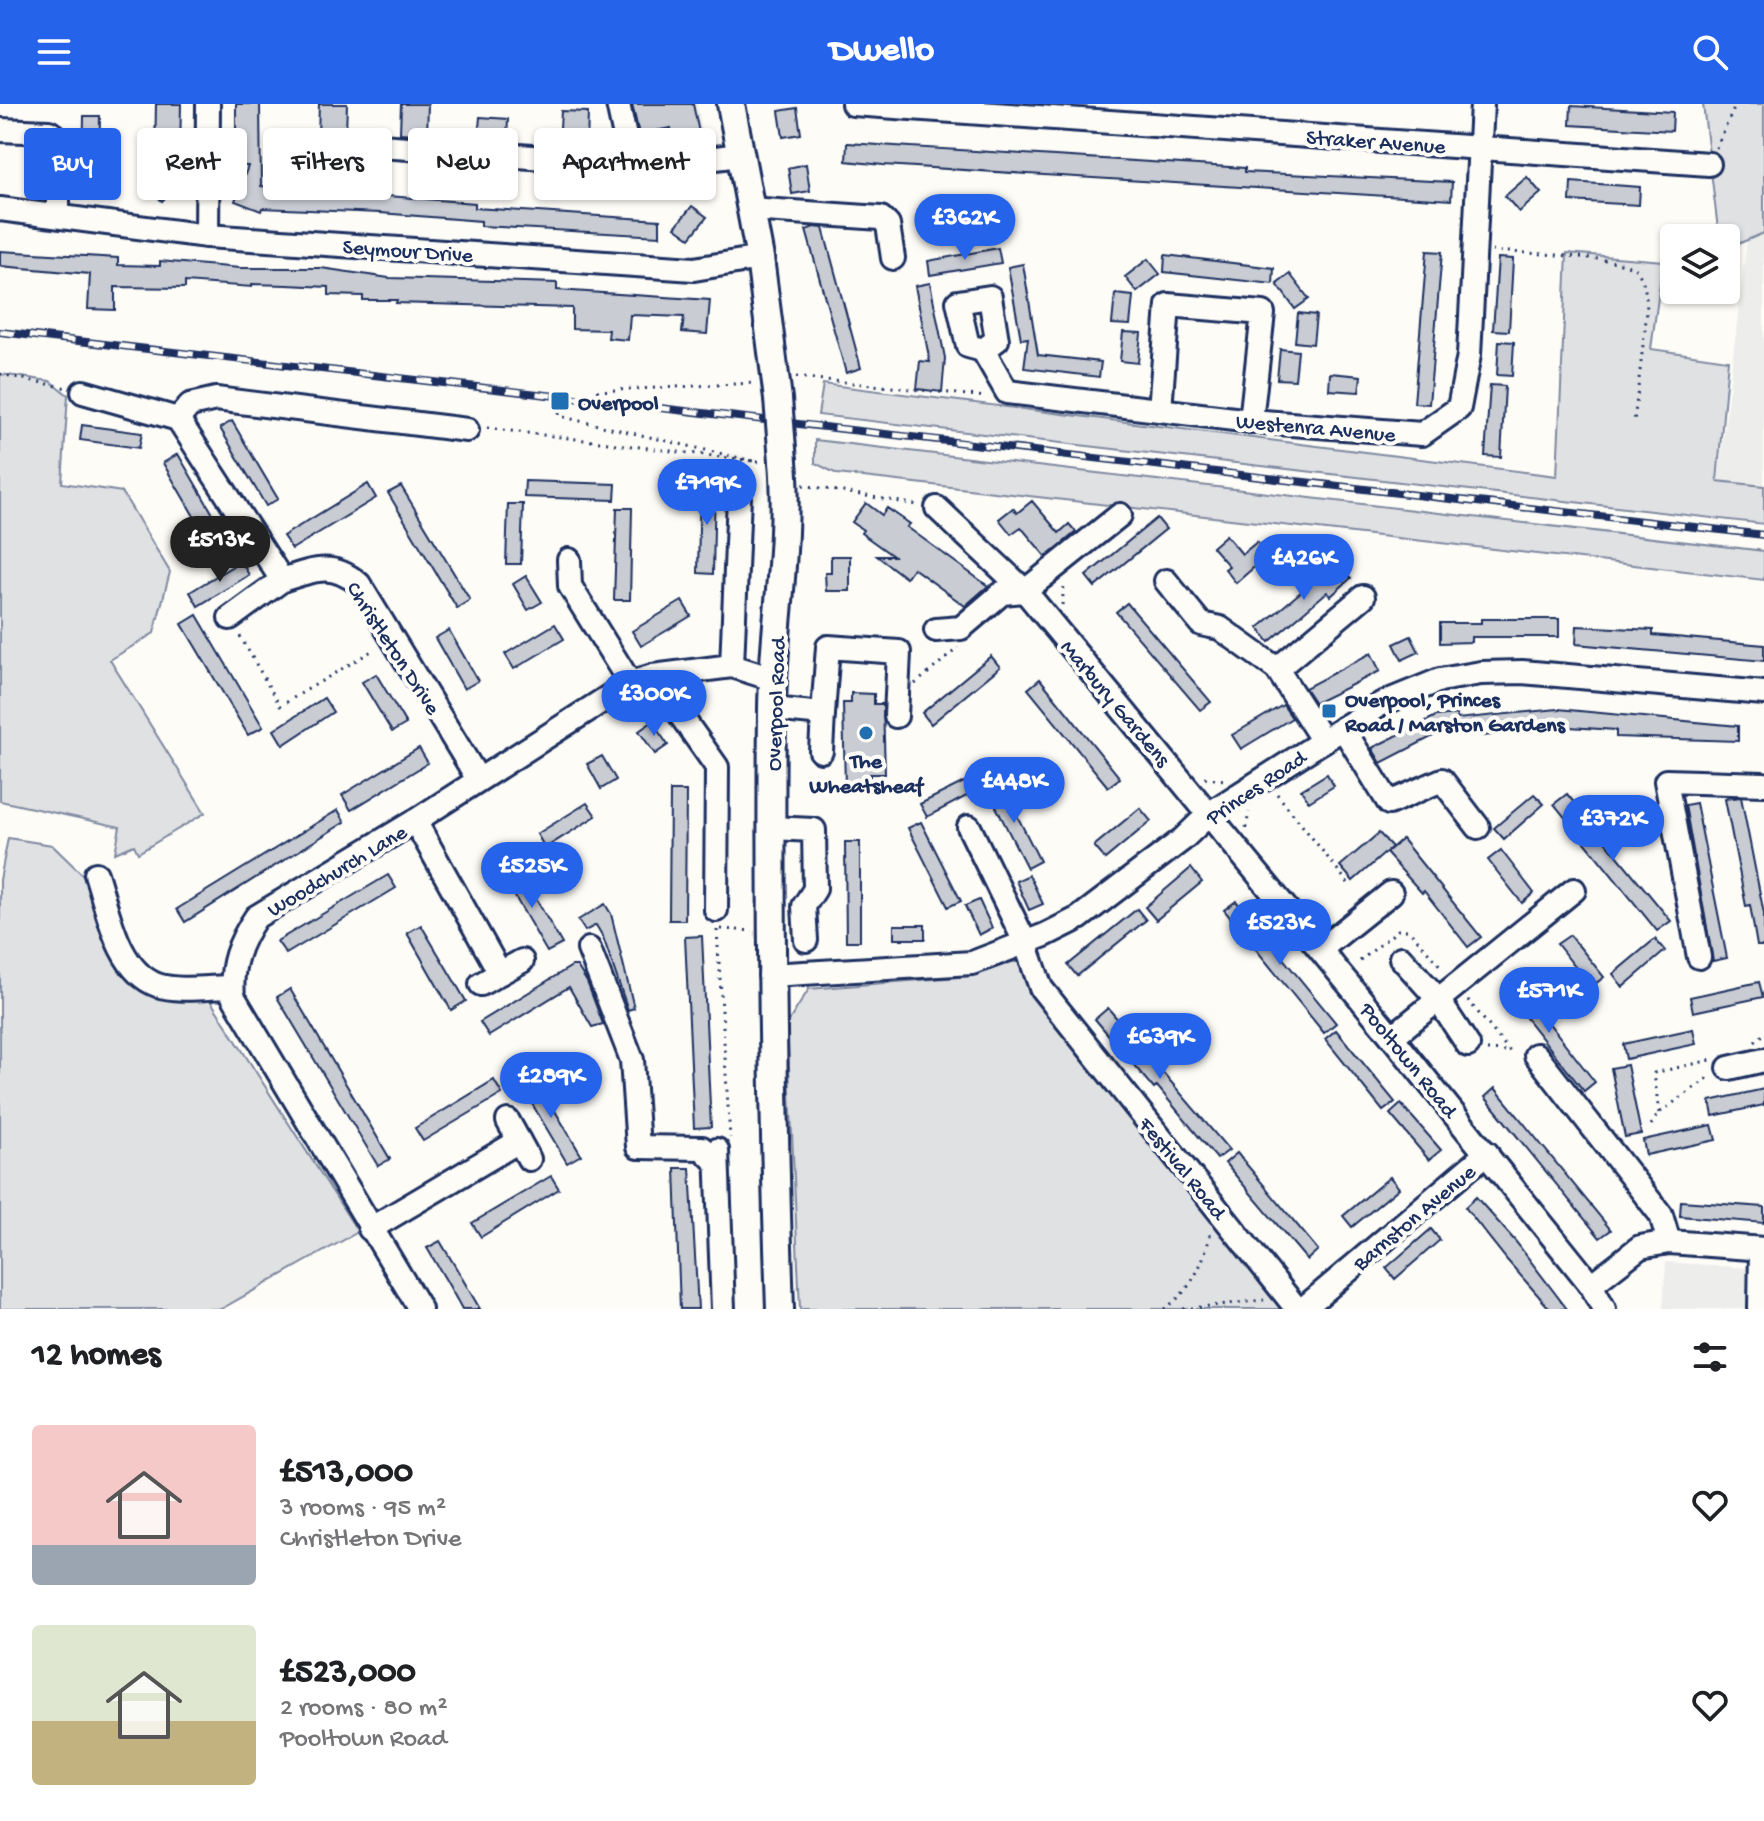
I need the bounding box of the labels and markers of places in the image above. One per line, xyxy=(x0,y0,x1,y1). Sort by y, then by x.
pin: £362K xyxy=(909,194,1021,262)
marker: Overpool xyxy=(549,390,571,412)
place label: Overpool xyxy=(578,392,659,418)
pin: £719K xyxy=(651,459,763,527)
pin: £513K xyxy=(164,516,276,584)
pin: £426K xyxy=(1248,534,1360,602)
pin: £300K xyxy=(598,670,710,738)
place label: Overpool, Princes Road / Marston Gardens xyxy=(1344,689,1567,740)
marker: Overpool, Princes Road / Marston Gardens xyxy=(1320,702,1338,720)
marker: The Wheatsheaf xyxy=(857,724,875,742)
place label: The Wheatsheaf xyxy=(808,750,925,801)
pin: £448K xyxy=(958,757,1070,825)
pin: £372K xyxy=(1557,795,1669,863)
pin: £525K xyxy=(476,842,588,910)
pin: £523K xyxy=(1224,899,1336,967)
pin: £571K xyxy=(1493,967,1605,1035)
pin: £639K xyxy=(1104,1013,1216,1081)
pin: £289K xyxy=(495,1052,607,1120)

